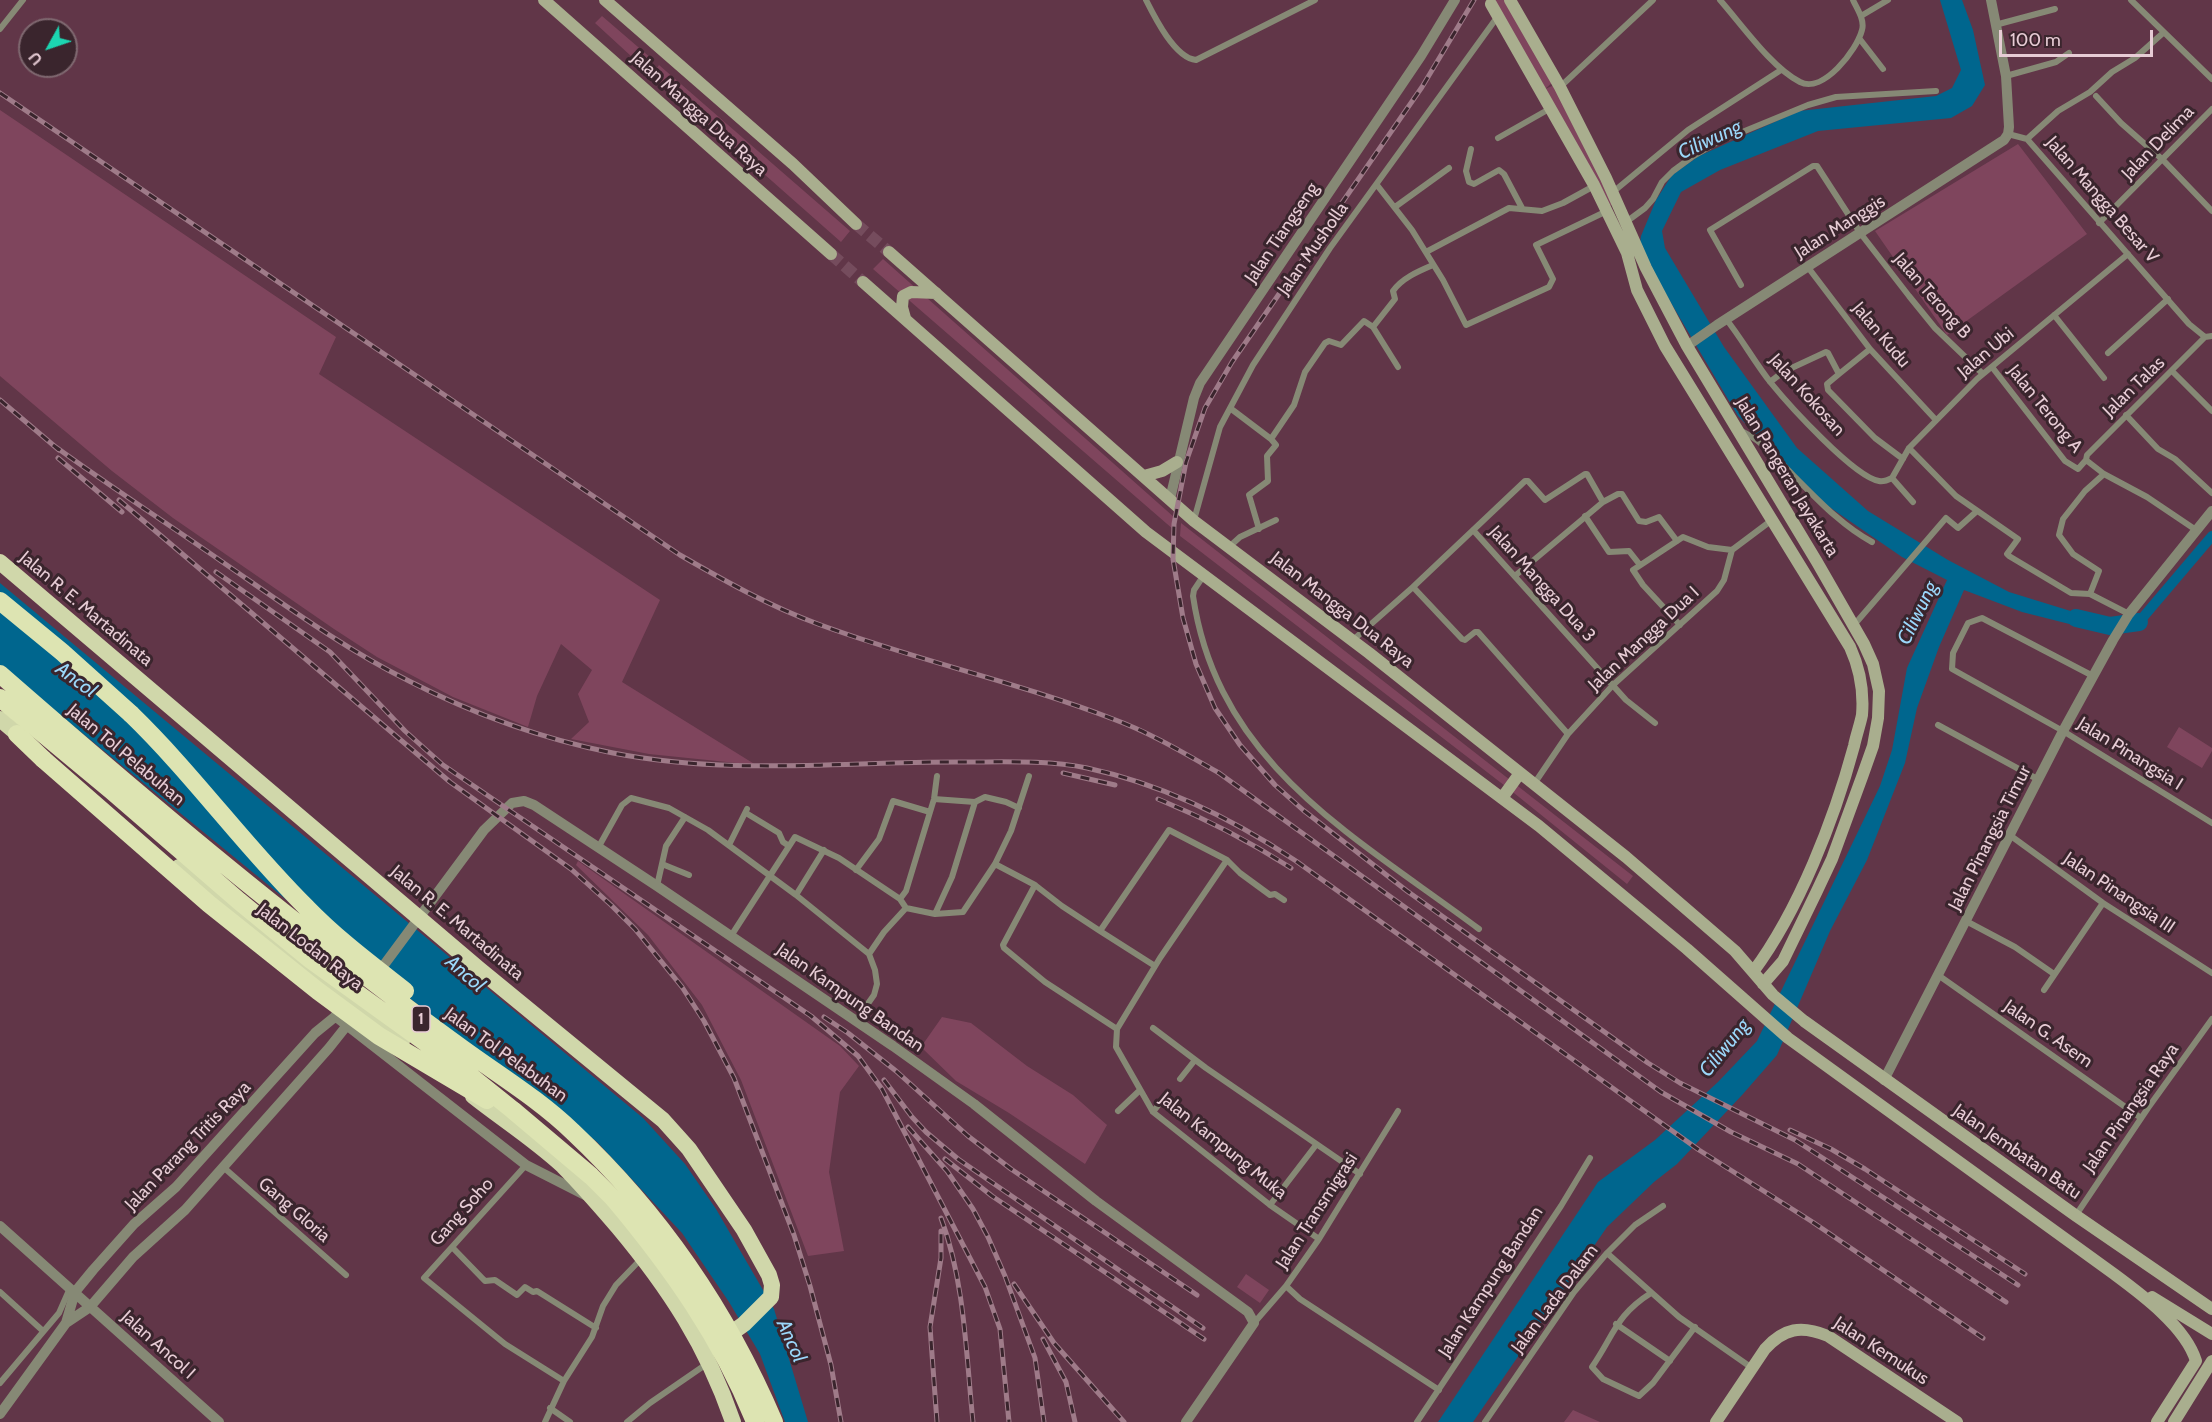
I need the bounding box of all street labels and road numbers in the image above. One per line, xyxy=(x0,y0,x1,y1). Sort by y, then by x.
street label: Jalan Mangga Dua Raya xyxy=(627,47,771,181)
street label: Jalan Delima xyxy=(2117,101,2199,185)
street label: Jalan Mangga Besar V xyxy=(2041,132,2163,268)
street label: Jalan Tiangseng xyxy=(1240,179,1324,287)
street label: Jalan Manggis xyxy=(1791,191,1889,263)
street label: Jalan Musholla xyxy=(1273,199,1353,299)
street label: Jalan Terong B xyxy=(1889,249,1975,343)
street label: Jalan Kudu xyxy=(1847,298,1915,372)
street label: Jalan Ubi xyxy=(1954,323,2018,383)
street label: Jalan Kokosan xyxy=(1764,349,1850,441)
street label: Jalan Talas xyxy=(2099,352,2169,422)
street label: Jalan Terong A xyxy=(2003,361,2087,457)
street label: Jalan Pangeran Jayakarta xyxy=(1731,393,1843,561)
street label: Jalan Mangga Dua 3 xyxy=(1484,522,1600,646)
street label: Jalan R. E. Martadinata xyxy=(15,547,157,671)
street label: Jalan Mangga Dua Raya xyxy=(1266,547,1418,673)
street label: Jalan Mangga Dua I xyxy=(1584,582,1704,696)
street label: Jalan Tol Pelabuhan xyxy=(63,700,189,810)
street label: Jalan Pinangsia I xyxy=(2073,713,2187,795)
street label: Jalan Pinangsia Timur xyxy=(1944,762,2036,914)
street label: Jalan Pinangsia III xyxy=(2059,848,2179,938)
street label: Jalan R. E. Martadinata xyxy=(386,861,528,985)
street label: Jalan Lodan Raya xyxy=(253,899,367,995)
street label: Jalan Kampung Bandan xyxy=(772,939,928,1057)
street label: Jalan G. Asem xyxy=(1999,995,2097,1073)
street label: Jalan Tol Pelabuhan xyxy=(440,1003,572,1107)
road number: 1 xyxy=(412,1006,430,1032)
street label: Jalan Pinangsia Raya xyxy=(2078,1039,2184,1177)
street label: Jalan Parang Tritis Raya xyxy=(121,1077,255,1215)
street label: Jalan Kampung Muka xyxy=(1155,1088,1291,1204)
street label: Jalan Jembatan Batu xyxy=(1949,1100,2085,1204)
street label: Jalan Transmigrasi xyxy=(1272,1149,1362,1273)
street label: Gang Gloria xyxy=(254,1173,334,1247)
street label: Gang Soho xyxy=(426,1174,498,1250)
street label: Jalan Kampung Bandan xyxy=(1434,1203,1548,1361)
street label: Jalan Lada Dalam xyxy=(1507,1240,1603,1358)
street label: Jalan Ancol I xyxy=(117,1306,199,1384)
street label: Jalan Kemukus xyxy=(1829,1312,1933,1390)

